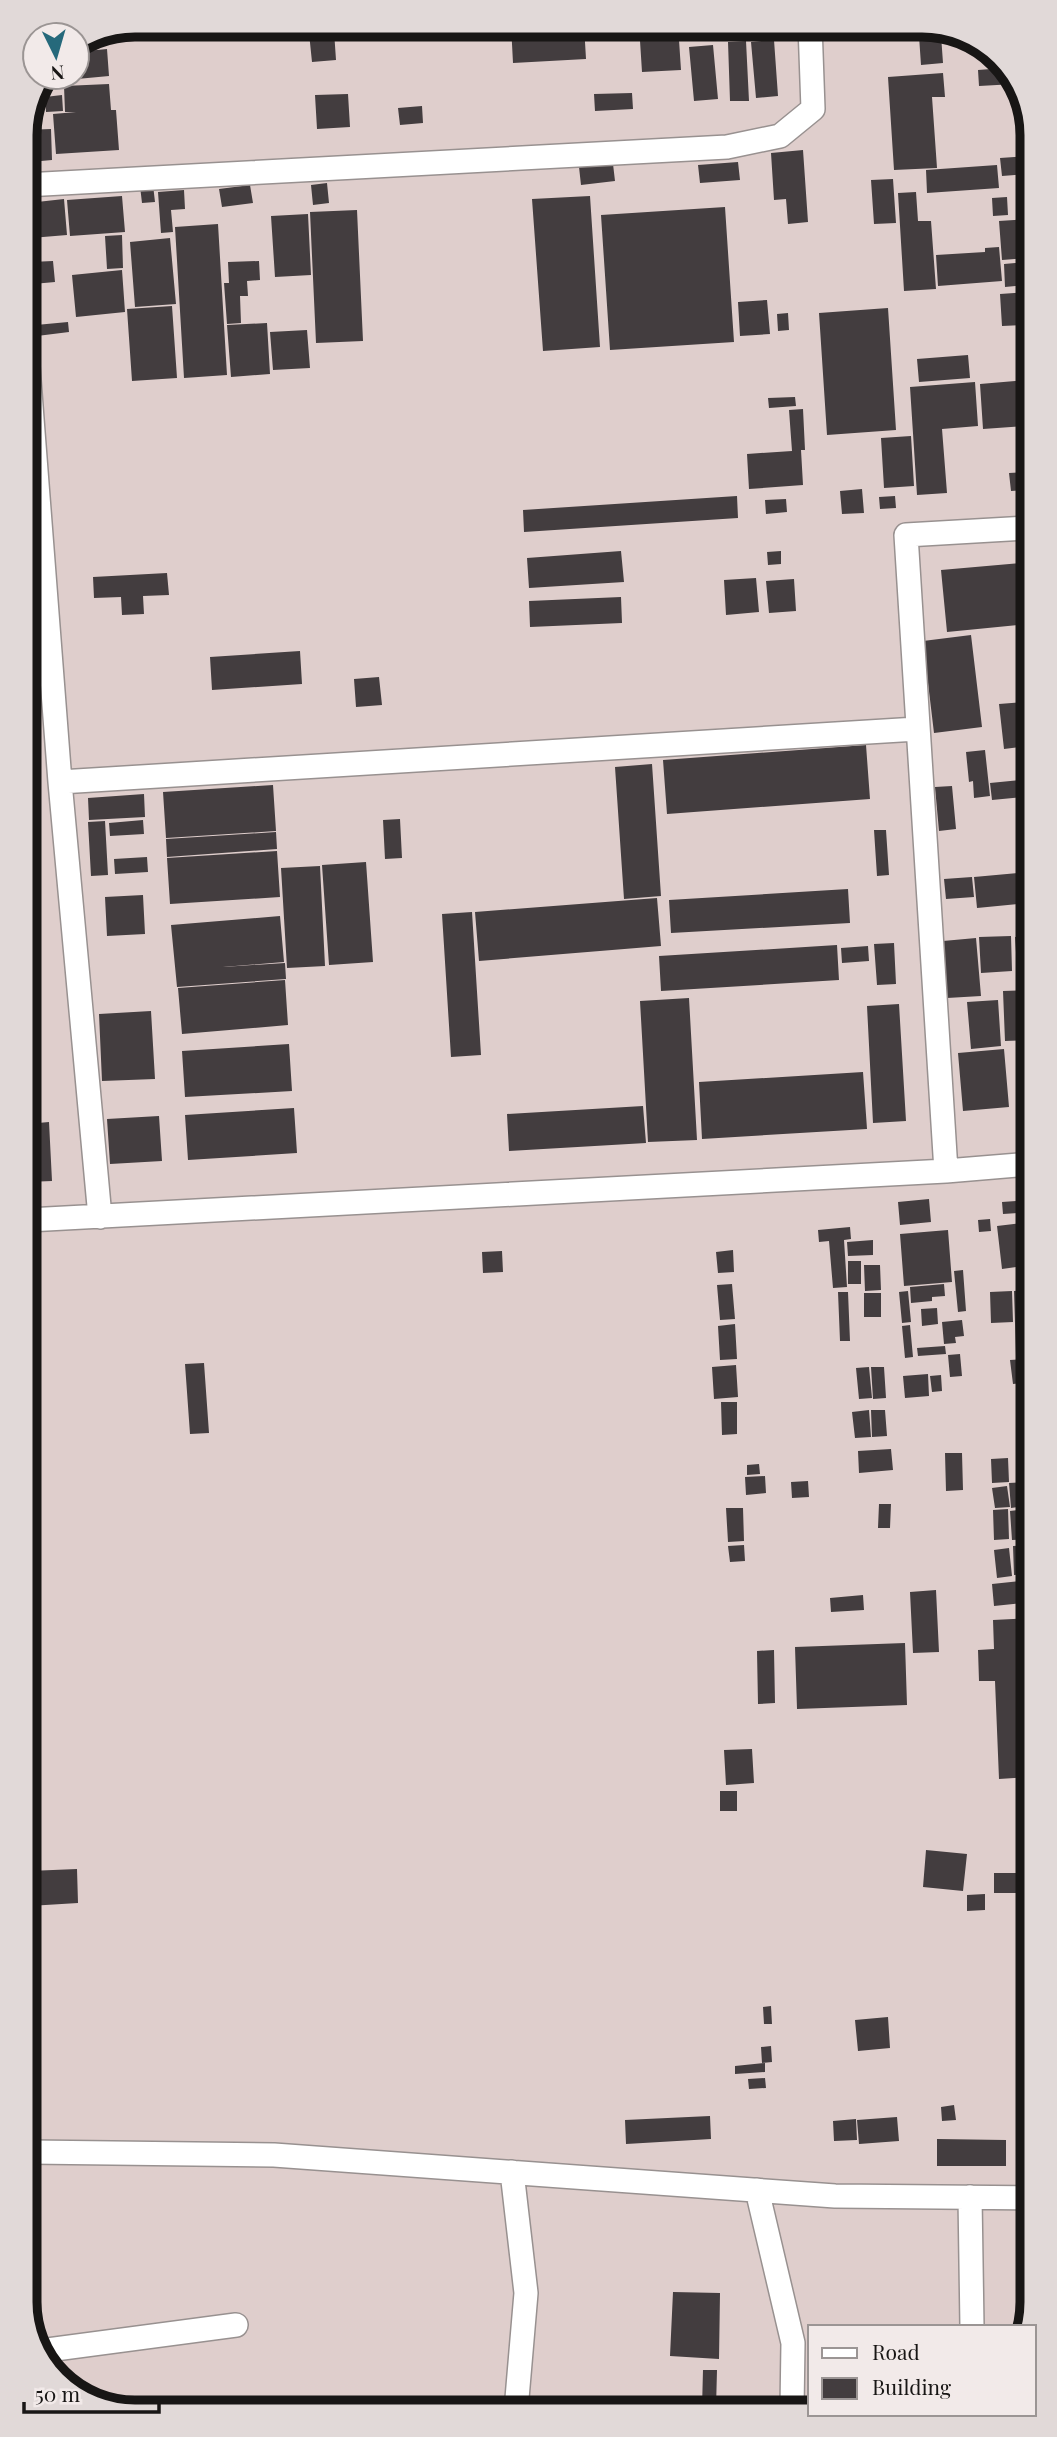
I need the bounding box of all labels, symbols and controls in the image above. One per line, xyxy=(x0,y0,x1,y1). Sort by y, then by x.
north arrow xyxy=(21,21,91,91)
text: N xyxy=(49,60,66,88)
legend xyxy=(808,2325,1036,2416)
text: Road xyxy=(872,2337,920,2365)
scale bar xyxy=(24,2370,159,2414)
text: Building xyxy=(872,2372,951,2400)
text: 50 m xyxy=(35,2379,81,2407)

